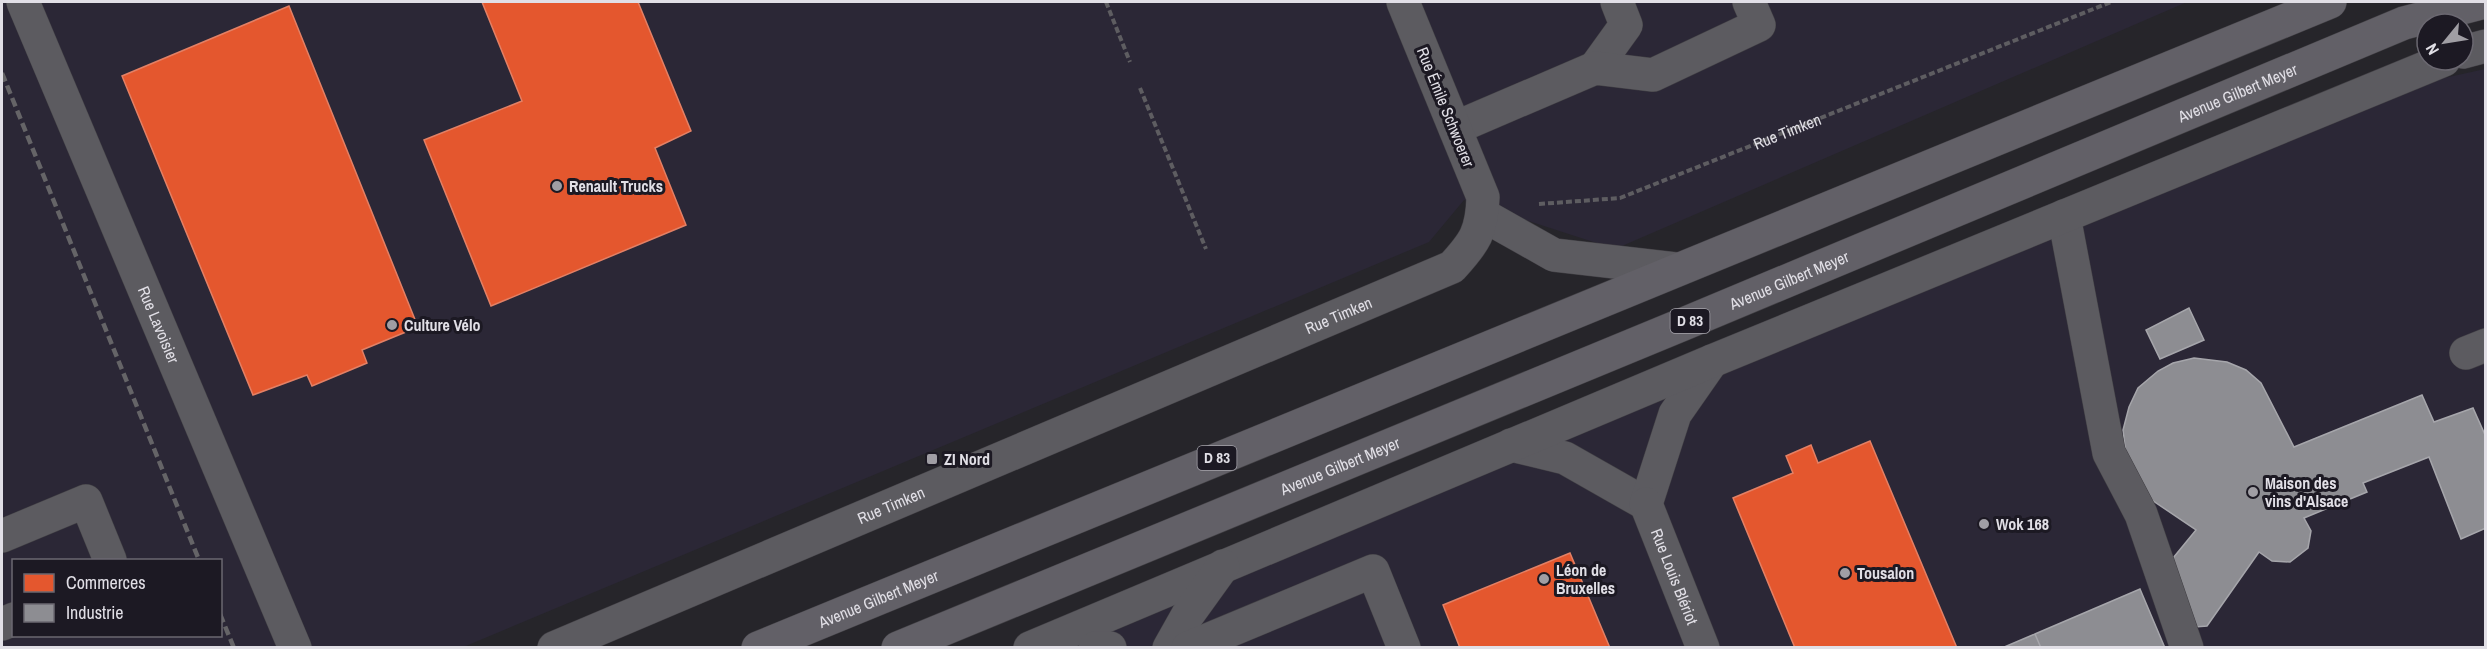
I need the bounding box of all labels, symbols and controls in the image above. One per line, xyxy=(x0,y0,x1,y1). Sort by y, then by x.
north arrow xyxy=(2415,12,2475,72)
text: N xyxy=(2420,40,2444,59)
street label: Rue Émile Schwoerer xyxy=(1412,44,1480,171)
street label: Avenue Gilbert Meyer xyxy=(2173,58,2301,128)
street label: Rue Timken xyxy=(1750,108,1824,155)
place label: Renault Trucks xyxy=(569,175,663,197)
marker: Renault Trucks xyxy=(550,179,564,193)
street label: Avenue Gilbert Meyer xyxy=(1725,245,1853,315)
street label: Rue Lavoisier xyxy=(133,283,185,367)
street label: Rue Timken xyxy=(1301,291,1375,339)
road number: D 83 xyxy=(1670,309,1710,333)
place label: Culture Vélo xyxy=(404,314,481,336)
marker: Culture Vélo xyxy=(385,318,399,332)
street label: Avenue Gilbert Meyer xyxy=(1276,431,1404,501)
road number: D 83 xyxy=(1198,446,1236,470)
place label: ZI Nord xyxy=(944,448,990,470)
marker: ZI Nord xyxy=(925,452,939,466)
place label: Maison des vins d'Alsace xyxy=(2265,472,2348,512)
street label: Rue Timken xyxy=(854,481,928,529)
marker: Maison des vins d'Alsace xyxy=(2246,485,2260,499)
place label: Wok 168 xyxy=(1996,513,2049,535)
marker: Wok 168 xyxy=(1977,517,1991,531)
street label: Rue Louis Blériot xyxy=(1646,525,1704,628)
legend xyxy=(12,559,222,637)
place label: Léon de Bruxelles xyxy=(1556,559,1615,599)
place label: Tousalon xyxy=(1857,562,1914,584)
street label: Avenue Gilbert Meyer xyxy=(814,564,942,633)
marker: Tousalon xyxy=(1838,566,1852,580)
text: Commerces xyxy=(66,570,146,595)
marker: Léon de Bruxelles xyxy=(1537,572,1551,586)
text: Industrie xyxy=(66,600,123,625)

